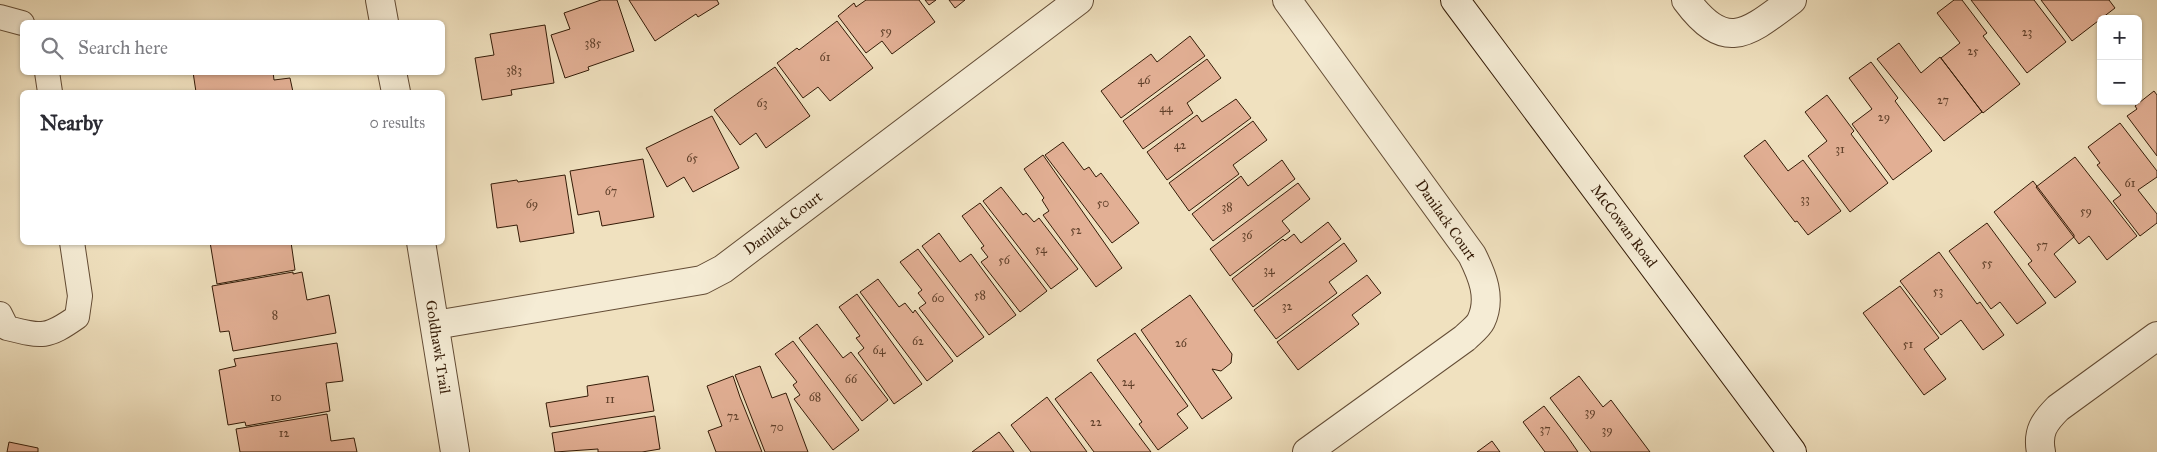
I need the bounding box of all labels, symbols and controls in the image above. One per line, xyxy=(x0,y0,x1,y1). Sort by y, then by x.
map controls xyxy=(2097,15,2142,105)
button: + xyxy=(2097,15,2142,60)
search box xyxy=(20,20,445,75)
house number: 59 xyxy=(880,24,892,38)
house number: 23 xyxy=(2022,25,2033,39)
icon: search xyxy=(38,34,66,62)
text: Search here xyxy=(78,36,168,59)
house number: 385 xyxy=(585,36,602,50)
house number: 25 xyxy=(1967,44,1979,58)
house number: 61 xyxy=(820,50,831,64)
button: − xyxy=(2097,60,2142,105)
house number: 383 xyxy=(506,63,522,77)
house number: 46 xyxy=(1138,73,1151,87)
house number: 27 xyxy=(1937,93,1949,107)
house number: 63 xyxy=(757,96,768,110)
house number: 44 xyxy=(1159,101,1173,115)
text: Nearby xyxy=(40,110,103,136)
house number: 29 xyxy=(1878,110,1890,124)
text: 0 results xyxy=(370,113,425,132)
house number: 42 xyxy=(1174,138,1186,152)
house number: 31 xyxy=(1835,142,1845,156)
house number: 65 xyxy=(686,151,698,165)
street label: Danilack Court xyxy=(1412,176,1481,264)
house number: 61 xyxy=(2125,176,2136,190)
street label: McCowan Road xyxy=(1587,181,1661,271)
house number: 67 xyxy=(605,184,617,198)
street label: Danilack Court xyxy=(740,187,827,259)
house number: 33 xyxy=(1800,192,1810,206)
house number: 50 xyxy=(1097,196,1109,210)
house number: 69 xyxy=(526,197,538,211)
house number: 38 xyxy=(1221,200,1233,214)
house number: 59 xyxy=(2080,204,2092,218)
house number: 52 xyxy=(1070,223,1082,237)
house number: 36 xyxy=(1242,228,1253,242)
house number: 57 xyxy=(2036,238,2048,252)
house number: 54 xyxy=(1035,242,1047,256)
house number: 56 xyxy=(998,253,1011,267)
house number: 55 xyxy=(1981,256,1993,270)
house number: 34 xyxy=(1263,263,1275,277)
house number: 53 xyxy=(1933,284,1943,298)
house number: 58 xyxy=(974,288,986,302)
house number: 60 xyxy=(931,291,945,305)
street label: Goldhawk Trail xyxy=(422,299,454,396)
house number: 32 xyxy=(1282,299,1292,313)
house number: 8 xyxy=(272,308,278,322)
house number: 62 xyxy=(912,334,924,348)
house number: 26 xyxy=(1175,336,1188,350)
house number: 51 xyxy=(1903,337,1913,351)
house number: 64 xyxy=(873,343,886,357)
house number: 66 xyxy=(845,372,858,386)
house number: 24 xyxy=(1122,375,1135,389)
house number: 10 xyxy=(270,390,282,404)
house number: 68 xyxy=(809,390,821,404)
house number: 11 xyxy=(605,392,615,406)
house number: 39 xyxy=(1584,405,1596,419)
house number: 72 xyxy=(727,409,739,423)
house number: 22 xyxy=(1090,415,1102,429)
house number: 70 xyxy=(770,420,784,434)
house number: 37 xyxy=(1539,422,1551,436)
house number: 39 xyxy=(1601,423,1613,437)
house number: 12 xyxy=(279,426,289,440)

